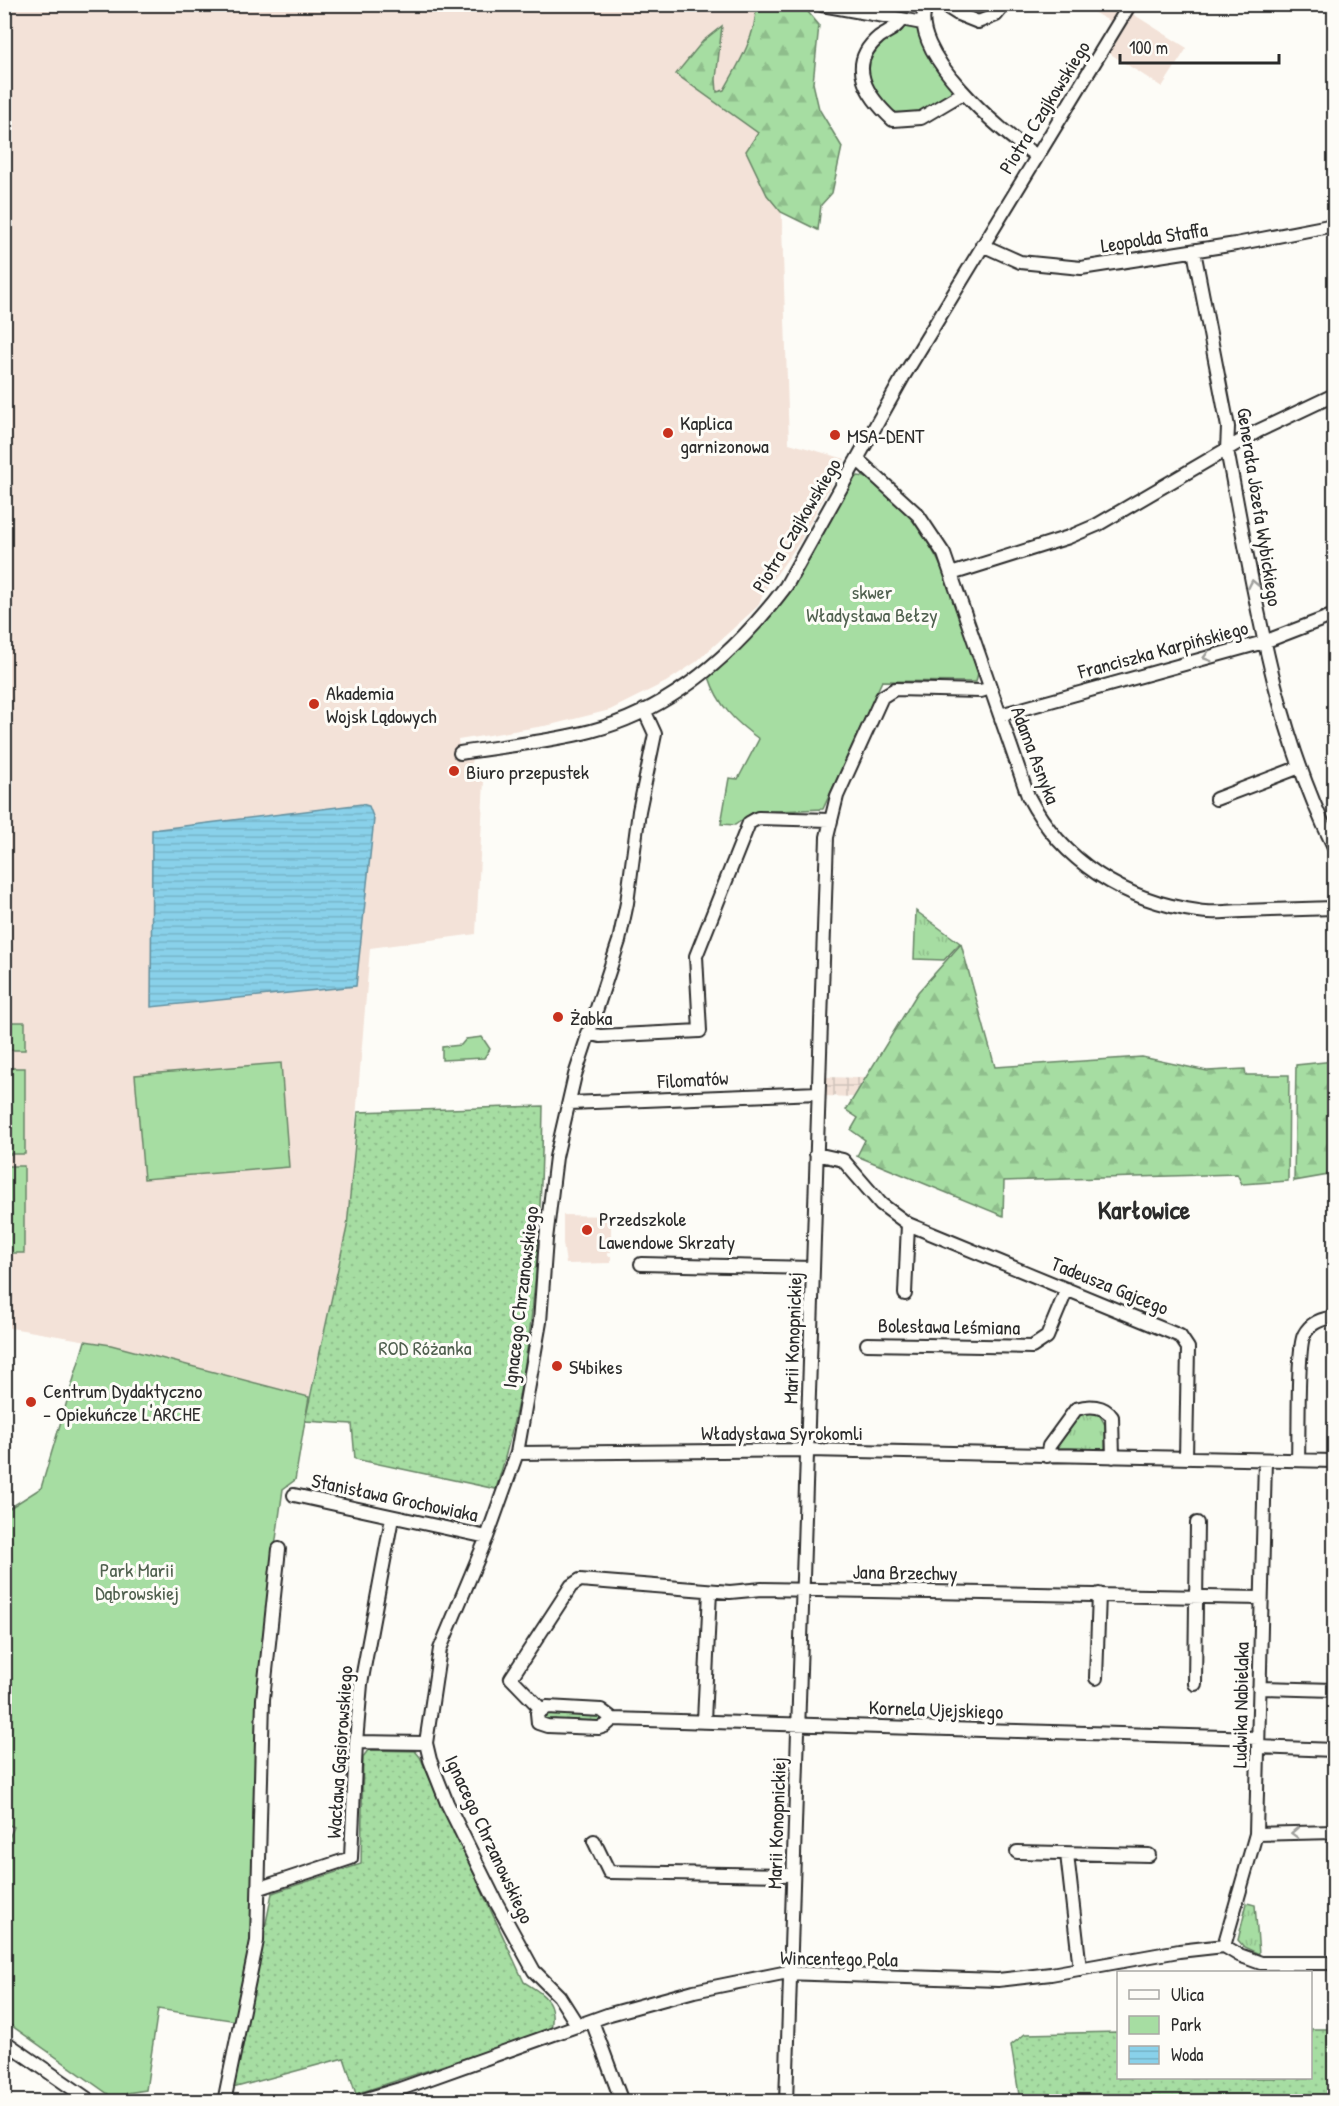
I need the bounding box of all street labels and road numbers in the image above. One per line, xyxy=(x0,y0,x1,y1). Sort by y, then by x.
street label: Piotra Czajkowskiego xyxy=(992,35,1096,179)
street label: Leopolda Staffa xyxy=(1099,215,1210,259)
street label: Generała Józefa Wybickiego xyxy=(1231,406,1289,608)
street label: Piotra Czajkowskiego xyxy=(745,453,847,597)
street label: Franciszka Karpińskiego xyxy=(1074,613,1251,685)
street label: Adama Asnyka xyxy=(1005,702,1067,808)
street label: Filomatów xyxy=(656,1064,729,1094)
street label: Ignacego Chrzanowskiego xyxy=(495,1205,545,1389)
street label: Tadeusza Gajcego xyxy=(1047,1249,1173,1321)
street label: Marii Konopnickiej xyxy=(776,1272,808,1404)
street label: Bolesława Leśmiana xyxy=(878,1311,1020,1341)
street label: Władysława Syrokomli xyxy=(701,1419,863,1446)
street label: Stanisława Grochowiaka xyxy=(309,1466,481,1528)
street label: Jana Brzechwy xyxy=(852,1558,958,1586)
street label: Ludwika Nabielaka xyxy=(1225,1642,1255,1768)
street label: Wacława Gąsiorowskiego xyxy=(319,1665,359,1839)
street label: Kornela Ujejskiego xyxy=(868,1693,1004,1725)
street label: Ignacego Chrzanowskiego xyxy=(439,1750,541,1928)
street label: Marii Konopnickiej xyxy=(760,1757,792,1889)
street label: Wincentego Pola xyxy=(780,1943,898,1973)

